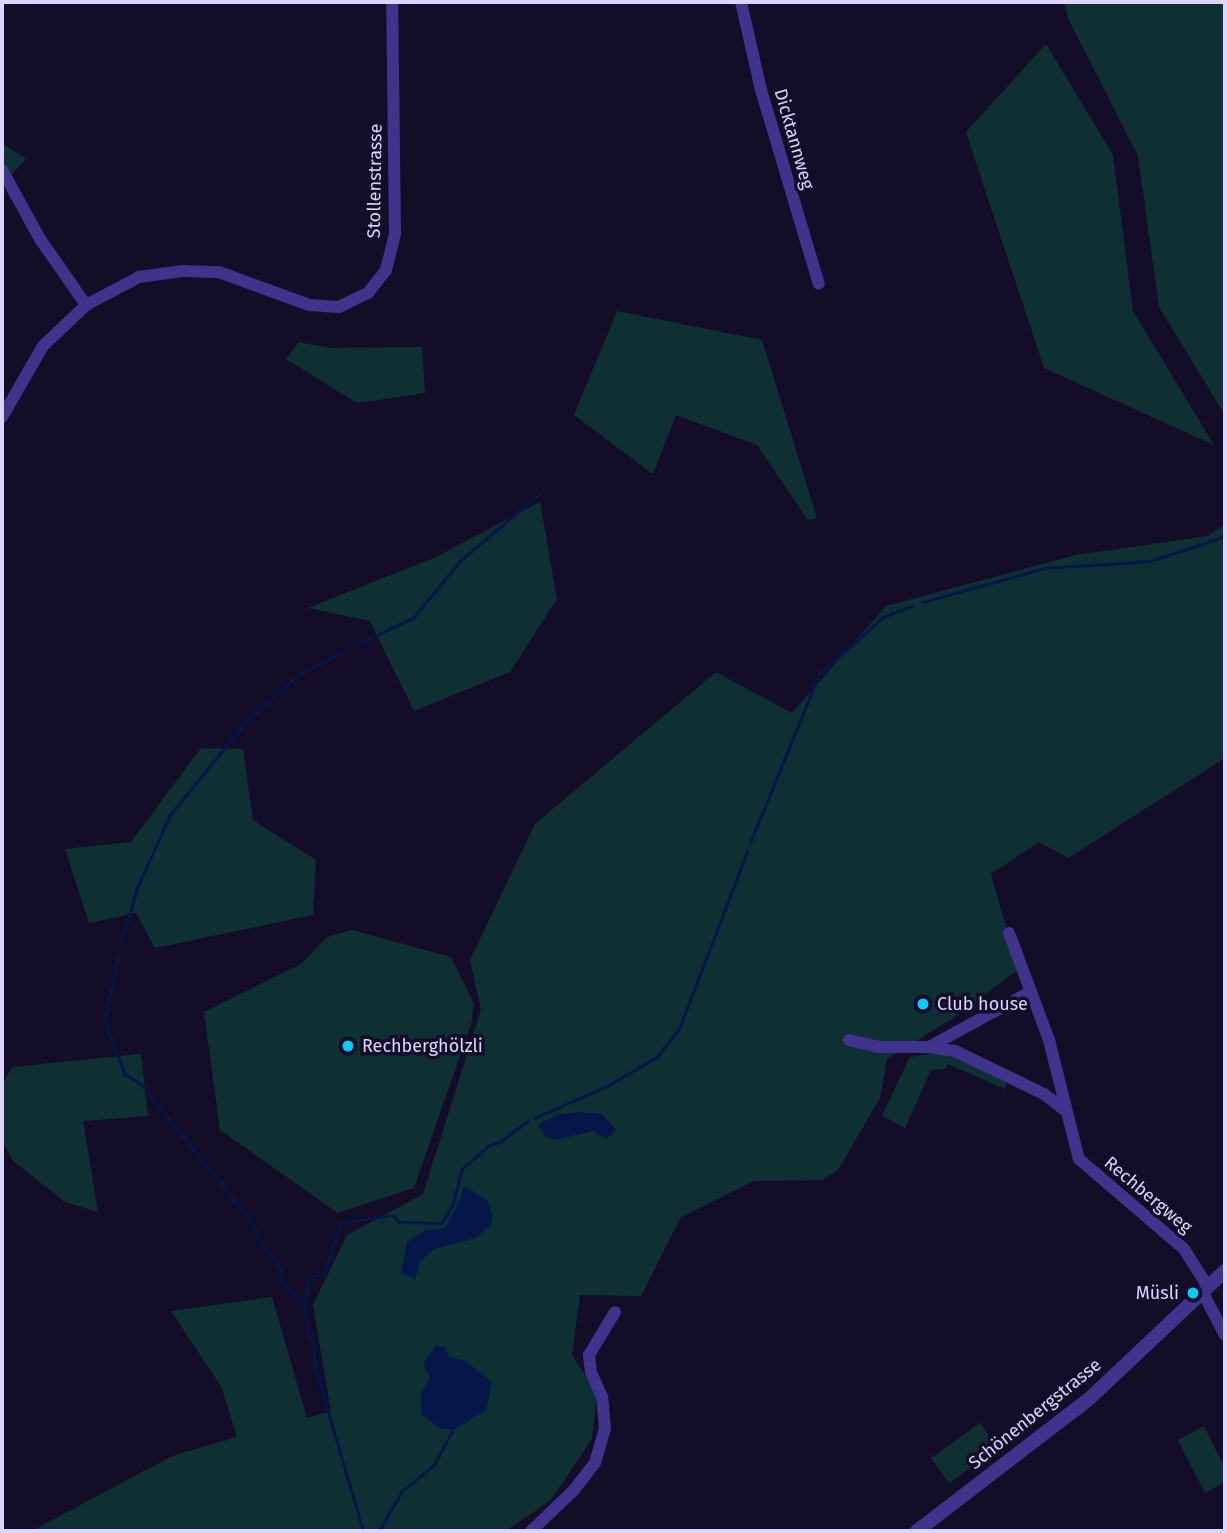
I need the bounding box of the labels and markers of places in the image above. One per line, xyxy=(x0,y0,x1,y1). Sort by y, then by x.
place label: Club house xyxy=(937,993,1028,1015)
marker: Club house xyxy=(915,996,931,1012)
place label: Rechberghölzli xyxy=(362,1035,483,1057)
marker: Rechberghölzli xyxy=(340,1038,356,1054)
place label: Müsli xyxy=(1136,1282,1179,1304)
marker: Müsli xyxy=(1185,1285,1201,1301)

